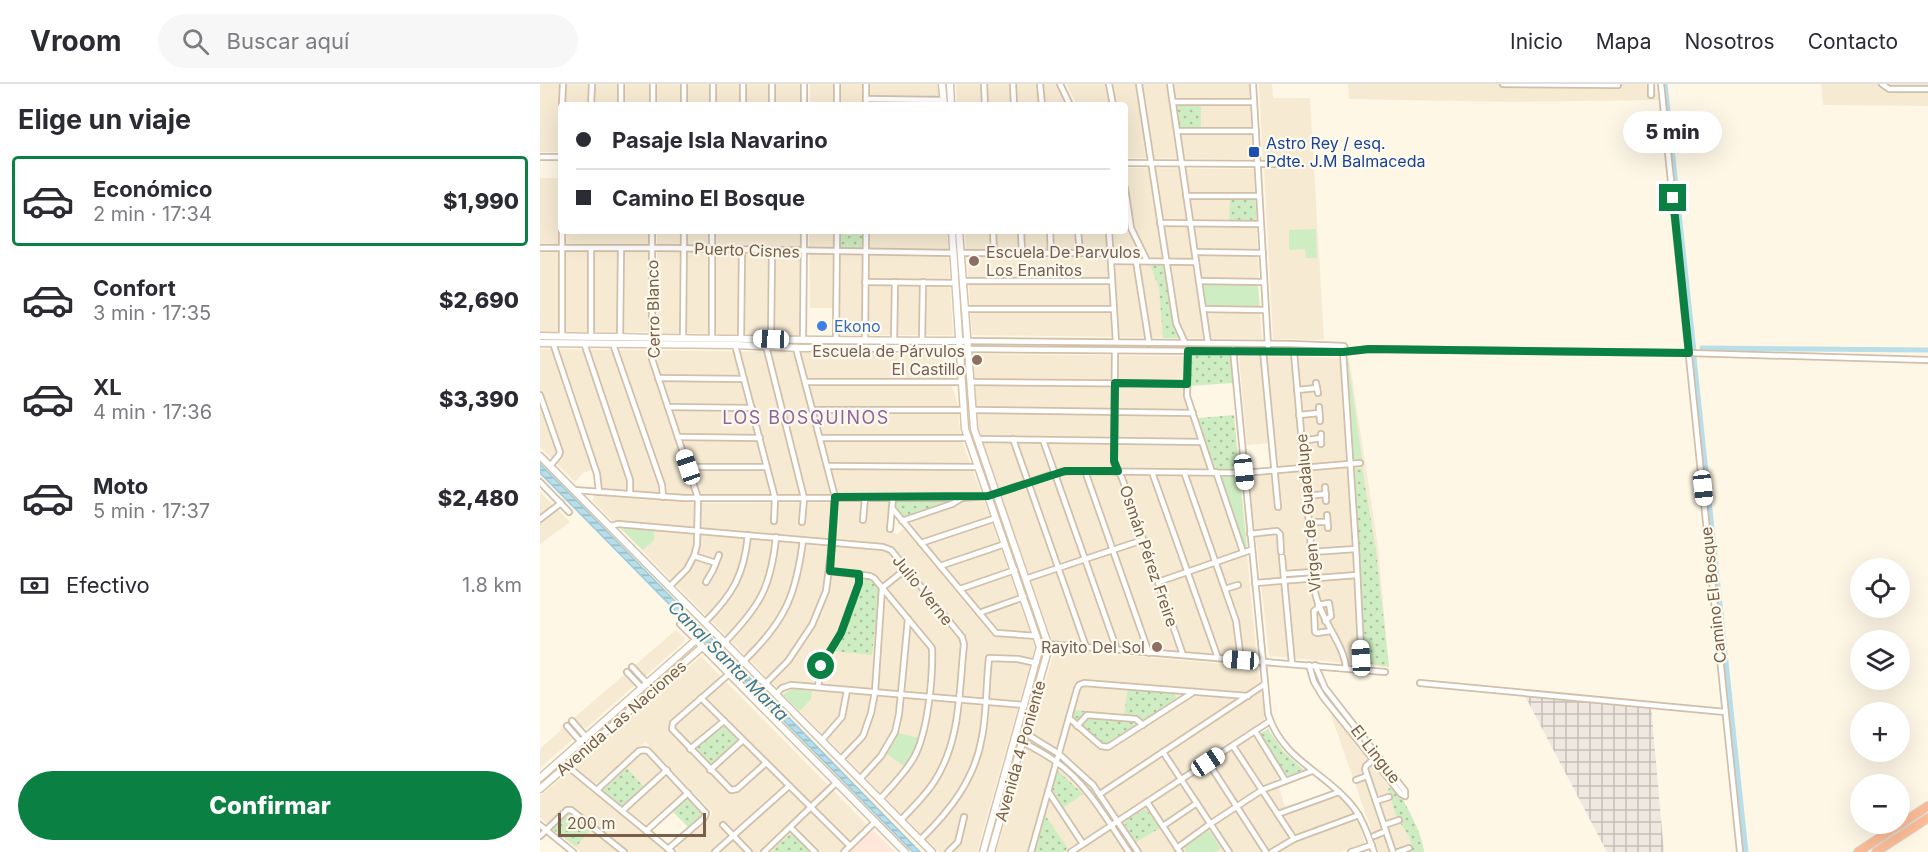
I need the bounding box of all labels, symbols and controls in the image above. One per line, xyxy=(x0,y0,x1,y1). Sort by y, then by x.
search box xyxy=(158,14,578,68)
text: Vroom xyxy=(30,24,122,58)
icon: search xyxy=(179,25,212,58)
text: Buscar aquí xyxy=(227,28,349,54)
text: Inicio xyxy=(1510,29,1563,54)
text: Mapa xyxy=(1596,29,1651,54)
text: Nosotros xyxy=(1684,29,1775,54)
text: Contacto xyxy=(1808,29,1898,54)
text: Elige un viaje xyxy=(18,103,191,136)
callout: 5 min xyxy=(1624,111,1722,153)
text: 5 min xyxy=(1645,120,1700,144)
text: Pasaje Isla Navarino xyxy=(612,127,828,153)
place label: Astro Rey / esq. Pdte. J.M Balmaceda xyxy=(1266,133,1425,171)
marker: Astro Rey / esq. Pdte. J.M Balmaceda xyxy=(1247,145,1261,159)
icon: car xyxy=(21,174,75,228)
text: Económico xyxy=(93,176,212,202)
route end xyxy=(1659,184,1686,211)
text: Camino El Bosque xyxy=(612,185,805,211)
text: $1,990 xyxy=(443,188,519,214)
text: 2 min · 17:34 xyxy=(93,202,212,226)
street label: Puerto Cisnes xyxy=(694,238,800,262)
place label: Escuela De Parvulos Los Enanitos xyxy=(986,242,1141,280)
marker: Escuela De Parvulos Los Enanitos xyxy=(967,254,981,268)
street label: Cerro Blanco xyxy=(642,260,664,358)
icon: car xyxy=(21,273,75,327)
text: Confort xyxy=(93,275,176,301)
text: $2,690 xyxy=(439,287,519,313)
text: 3 min · 17:35 xyxy=(93,301,211,325)
place label: Ekono xyxy=(834,316,881,336)
marker: Ekono xyxy=(815,319,829,333)
car xyxy=(753,329,789,349)
place label: Escuela de Párvulos El Castillo xyxy=(812,341,965,379)
marker: Escuela de Párvulos El Castillo xyxy=(970,353,984,367)
icon: car xyxy=(21,372,75,426)
text: XL xyxy=(93,374,122,400)
text: $3,390 xyxy=(439,386,519,412)
text: 4 min · 17:36 xyxy=(93,400,212,424)
district label: LOS BOSQUINOS xyxy=(722,407,890,428)
street label: Virgen de Guadalupe xyxy=(1291,433,1325,593)
car xyxy=(674,447,702,487)
car xyxy=(1233,453,1255,491)
car xyxy=(1692,469,1714,507)
icon: car xyxy=(21,471,75,525)
text: Moto xyxy=(93,473,148,499)
street label: Osmán Pérez Freire xyxy=(1115,483,1183,629)
text: $2,480 xyxy=(438,485,519,511)
text: 5 min · 17:37 xyxy=(93,499,210,523)
street label: Camino El Bosque xyxy=(1696,526,1730,664)
street label: Julio Verne xyxy=(888,551,958,629)
map controls xyxy=(1850,558,1910,834)
button: locate xyxy=(1850,558,1910,618)
icon: cash xyxy=(18,569,51,602)
text: Efectivo xyxy=(66,572,150,598)
text: 1.8 km xyxy=(462,573,522,597)
water label: Canal Santa Marta xyxy=(664,596,793,725)
button: layers xyxy=(1850,630,1910,690)
place label: Rayito Del Sol xyxy=(1041,637,1145,657)
marker: Rayito Del Sol xyxy=(1150,640,1164,654)
car xyxy=(1351,640,1371,676)
car xyxy=(1222,650,1260,670)
route start xyxy=(807,652,834,679)
street label: Avenida Las Naciones xyxy=(552,656,690,780)
street label: Avenida 4 Poniente xyxy=(990,678,1050,824)
button: + xyxy=(1850,702,1910,762)
street label: El Lingue xyxy=(1347,721,1405,787)
car xyxy=(1188,744,1228,780)
button: Confirmar xyxy=(18,771,522,840)
button: − xyxy=(1850,774,1910,834)
scale bar xyxy=(558,810,706,838)
text: 200 m xyxy=(567,813,615,833)

